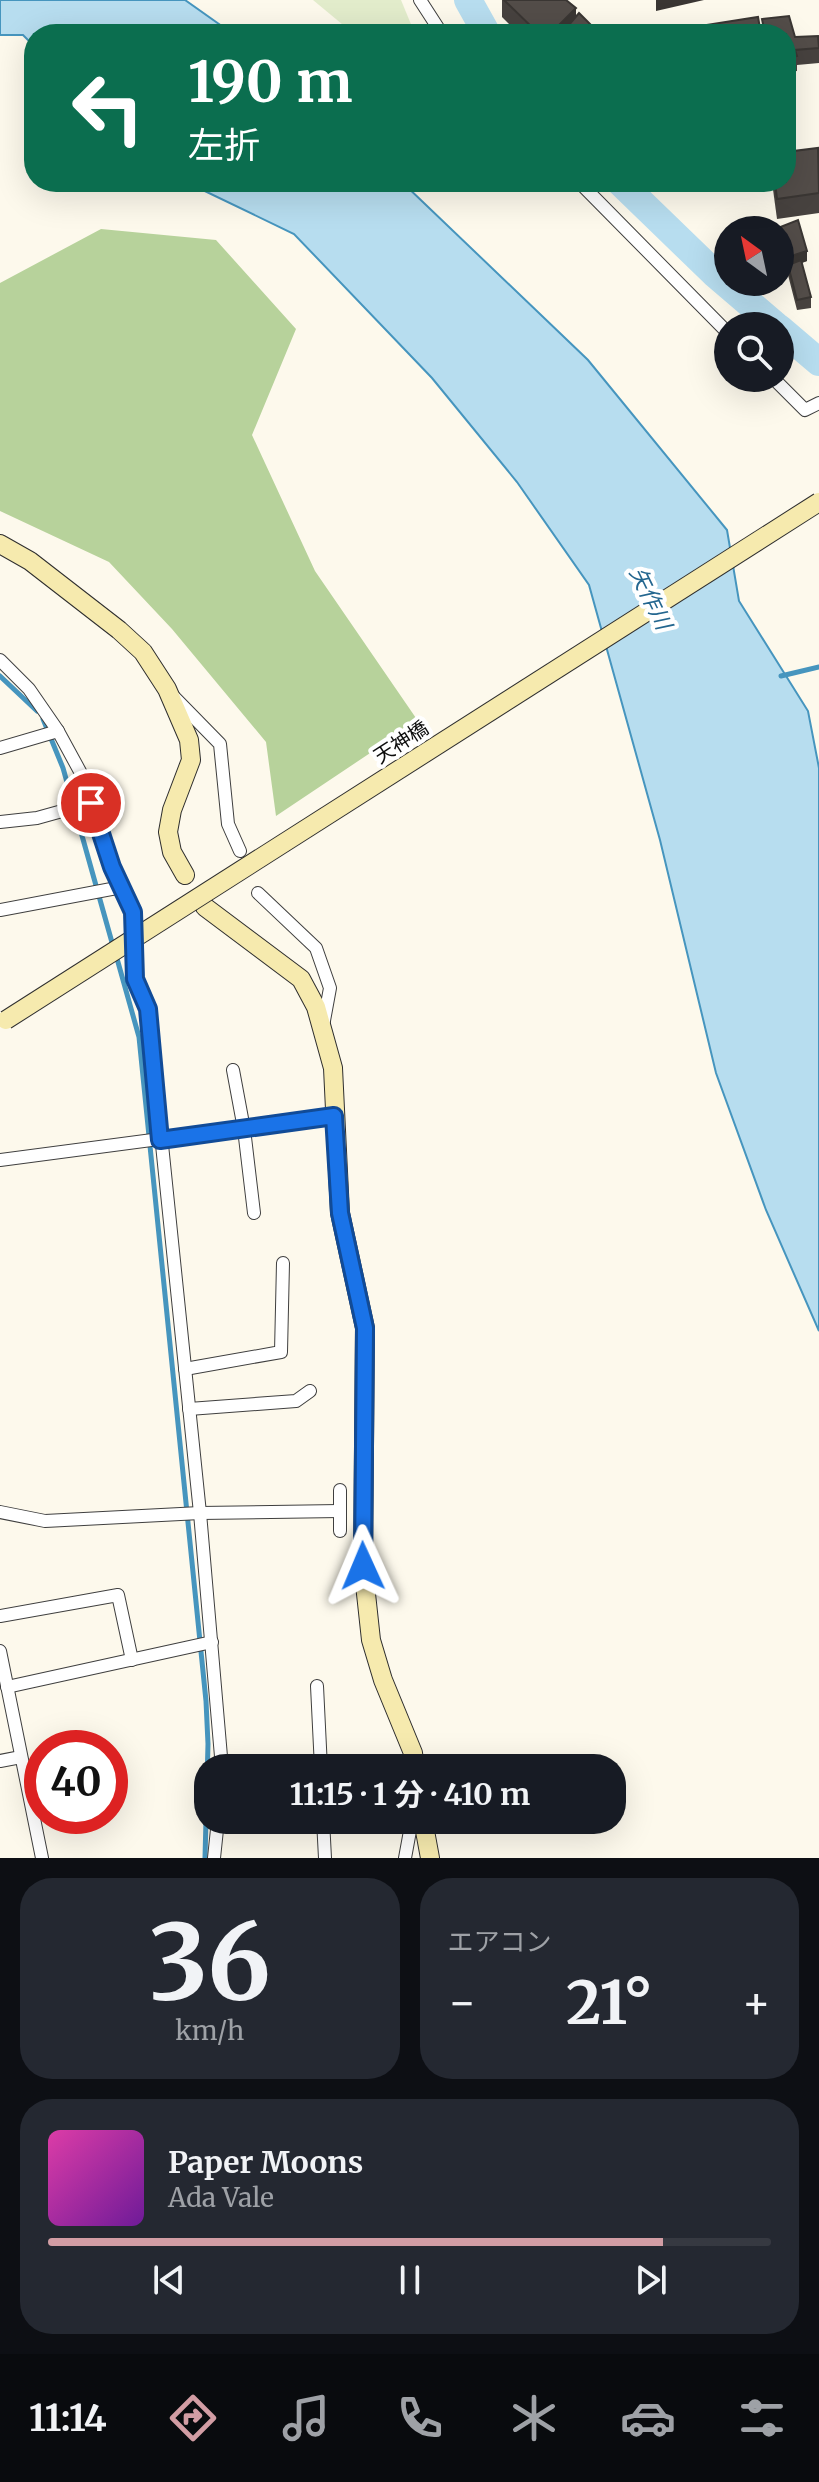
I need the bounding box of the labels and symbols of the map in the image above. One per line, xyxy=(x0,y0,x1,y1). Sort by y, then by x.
north arrow xyxy=(714,216,794,296)
water label: 矢作川 xyxy=(624,562,679,636)
street label: 天神橋 xyxy=(369,715,433,768)
pin xyxy=(57,769,125,837)
position arrow xyxy=(321,1524,405,1608)
speed limit sign: 40 xyxy=(24,1730,128,1834)

